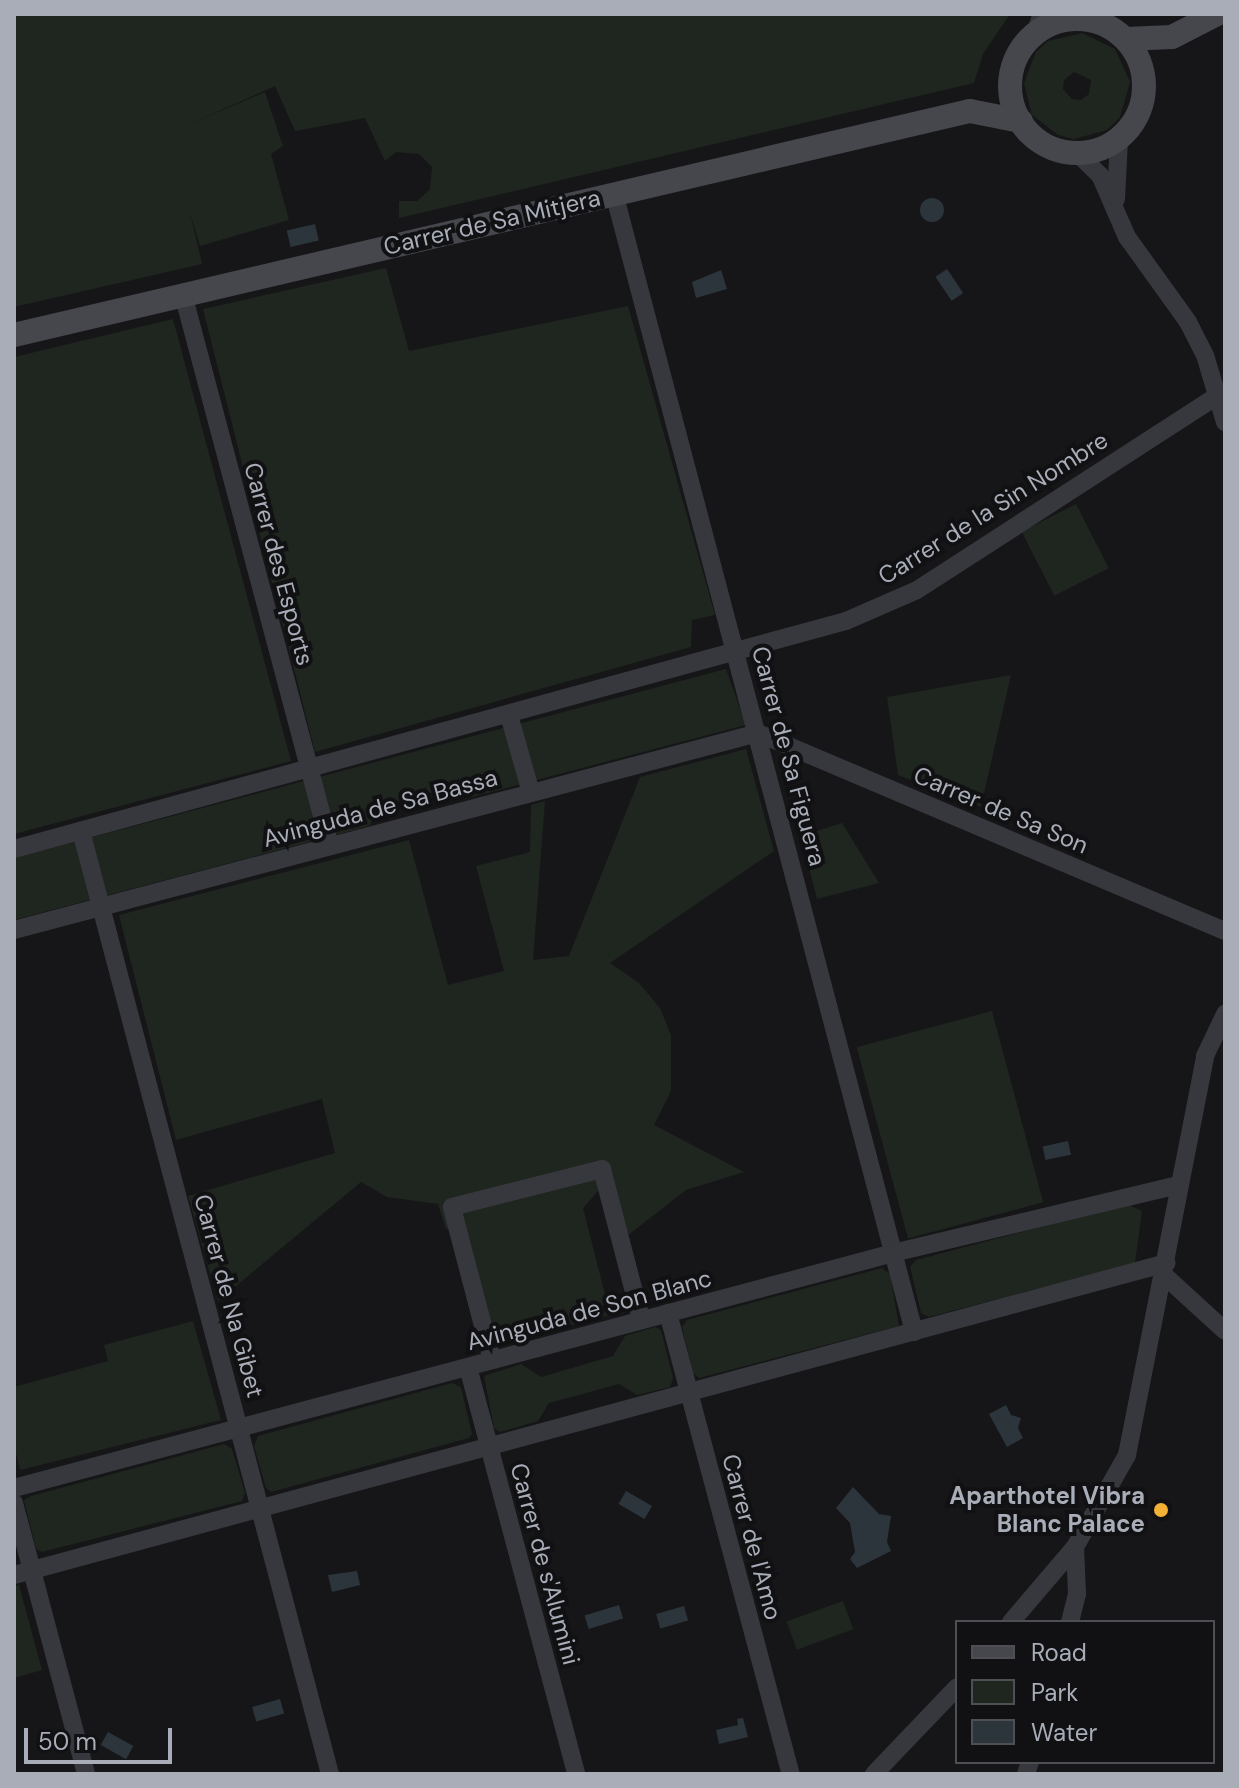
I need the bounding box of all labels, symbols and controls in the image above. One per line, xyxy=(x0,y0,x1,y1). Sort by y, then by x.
street label: Carrer de Sa Mitjera xyxy=(381,183,603,261)
street label: Carrer de la Sin Nombre xyxy=(873,425,1113,591)
street label: Carrer des Esports xyxy=(238,459,320,669)
street label: Carrer de Sa Figuera xyxy=(746,643,832,869)
street label: Carrer de Sa Son xyxy=(909,760,1093,860)
street label: Avinguda de Sa Bassa xyxy=(260,763,500,853)
street label: Carrer de Na Gibet xyxy=(188,1191,270,1401)
street label: Avinguda de Son Blanc xyxy=(463,1263,715,1357)
street label: Carrer de l'Amo xyxy=(716,1451,788,1623)
street label: Carrer de s'Alumini xyxy=(504,1460,586,1668)
place label: Aparthotel Vibra Blanc Palace xyxy=(949,1482,1145,1538)
marker: Aparthotel Vibra Blanc Palace xyxy=(1152,1501,1170,1519)
legend xyxy=(955,1620,1215,1764)
text: Road xyxy=(1031,1637,1087,1668)
text: Park xyxy=(1031,1677,1078,1708)
scale bar xyxy=(28,1712,176,1762)
text: Water xyxy=(1031,1717,1097,1748)
text: 50 m xyxy=(38,1726,97,1757)

